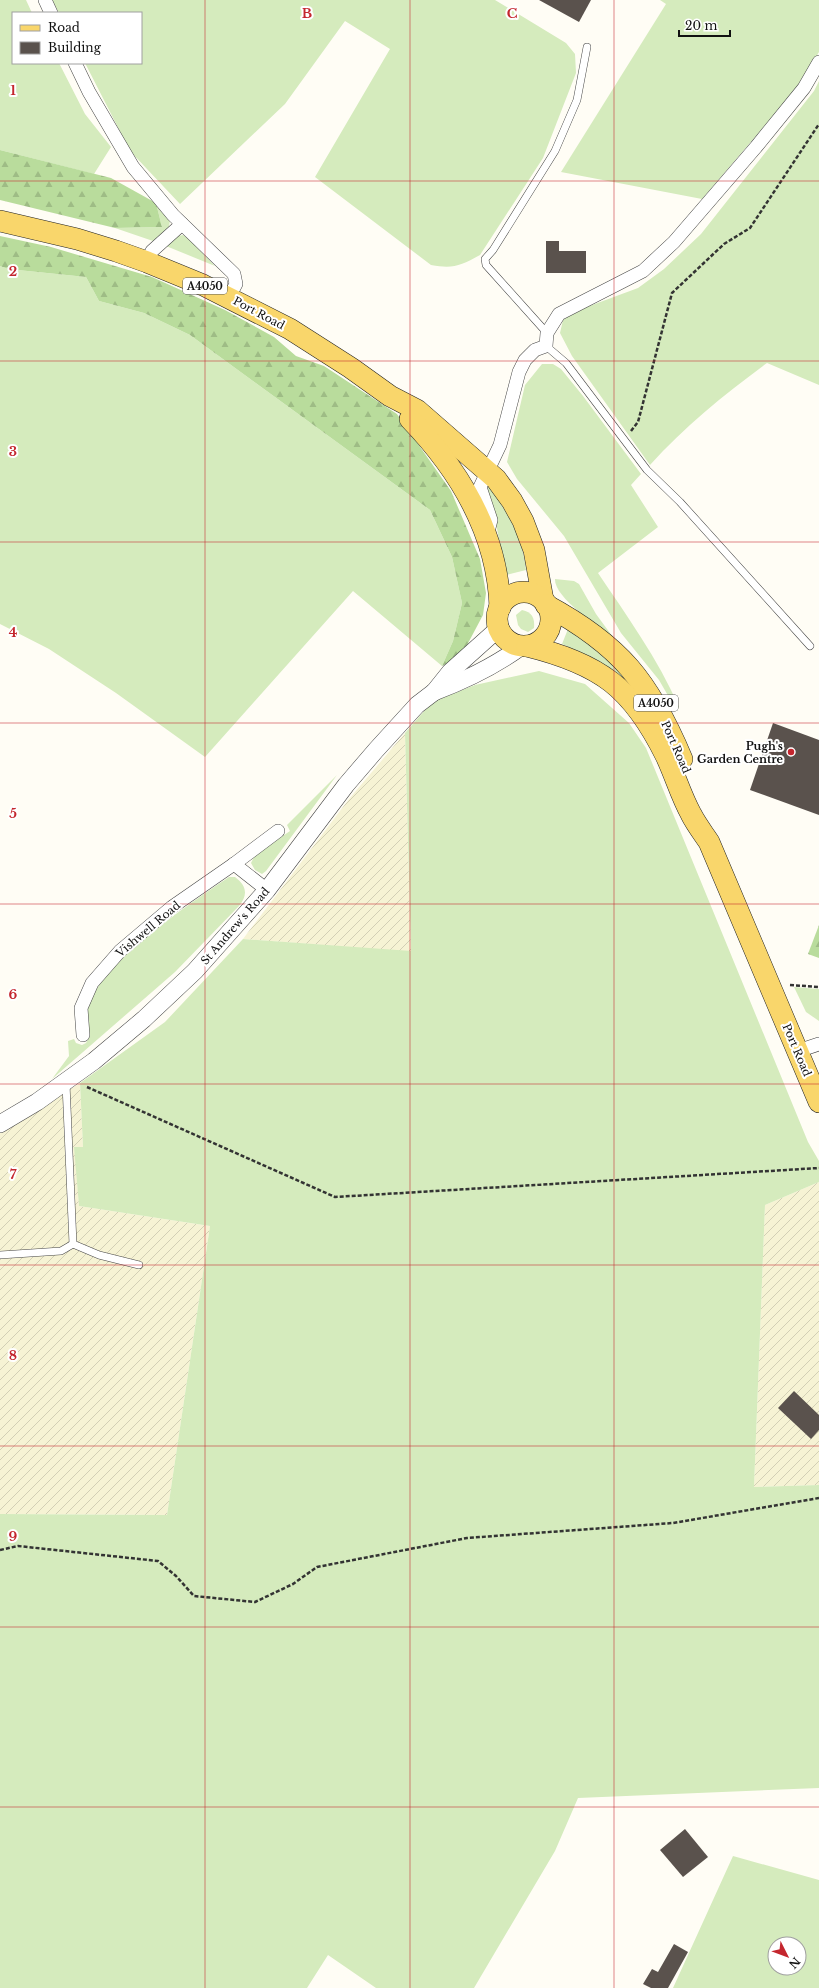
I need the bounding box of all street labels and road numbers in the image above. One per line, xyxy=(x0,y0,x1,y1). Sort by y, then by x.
road number: A4050 xyxy=(183,278,227,294)
street label: Port Road xyxy=(231,294,288,333)
road number: A4050 xyxy=(634,695,678,711)
street label: Port Road xyxy=(658,718,694,776)
street label: St Andrew's Road xyxy=(198,884,273,967)
street label: Vishwell Road xyxy=(112,898,183,961)
street label: Port Road xyxy=(780,1021,815,1079)

